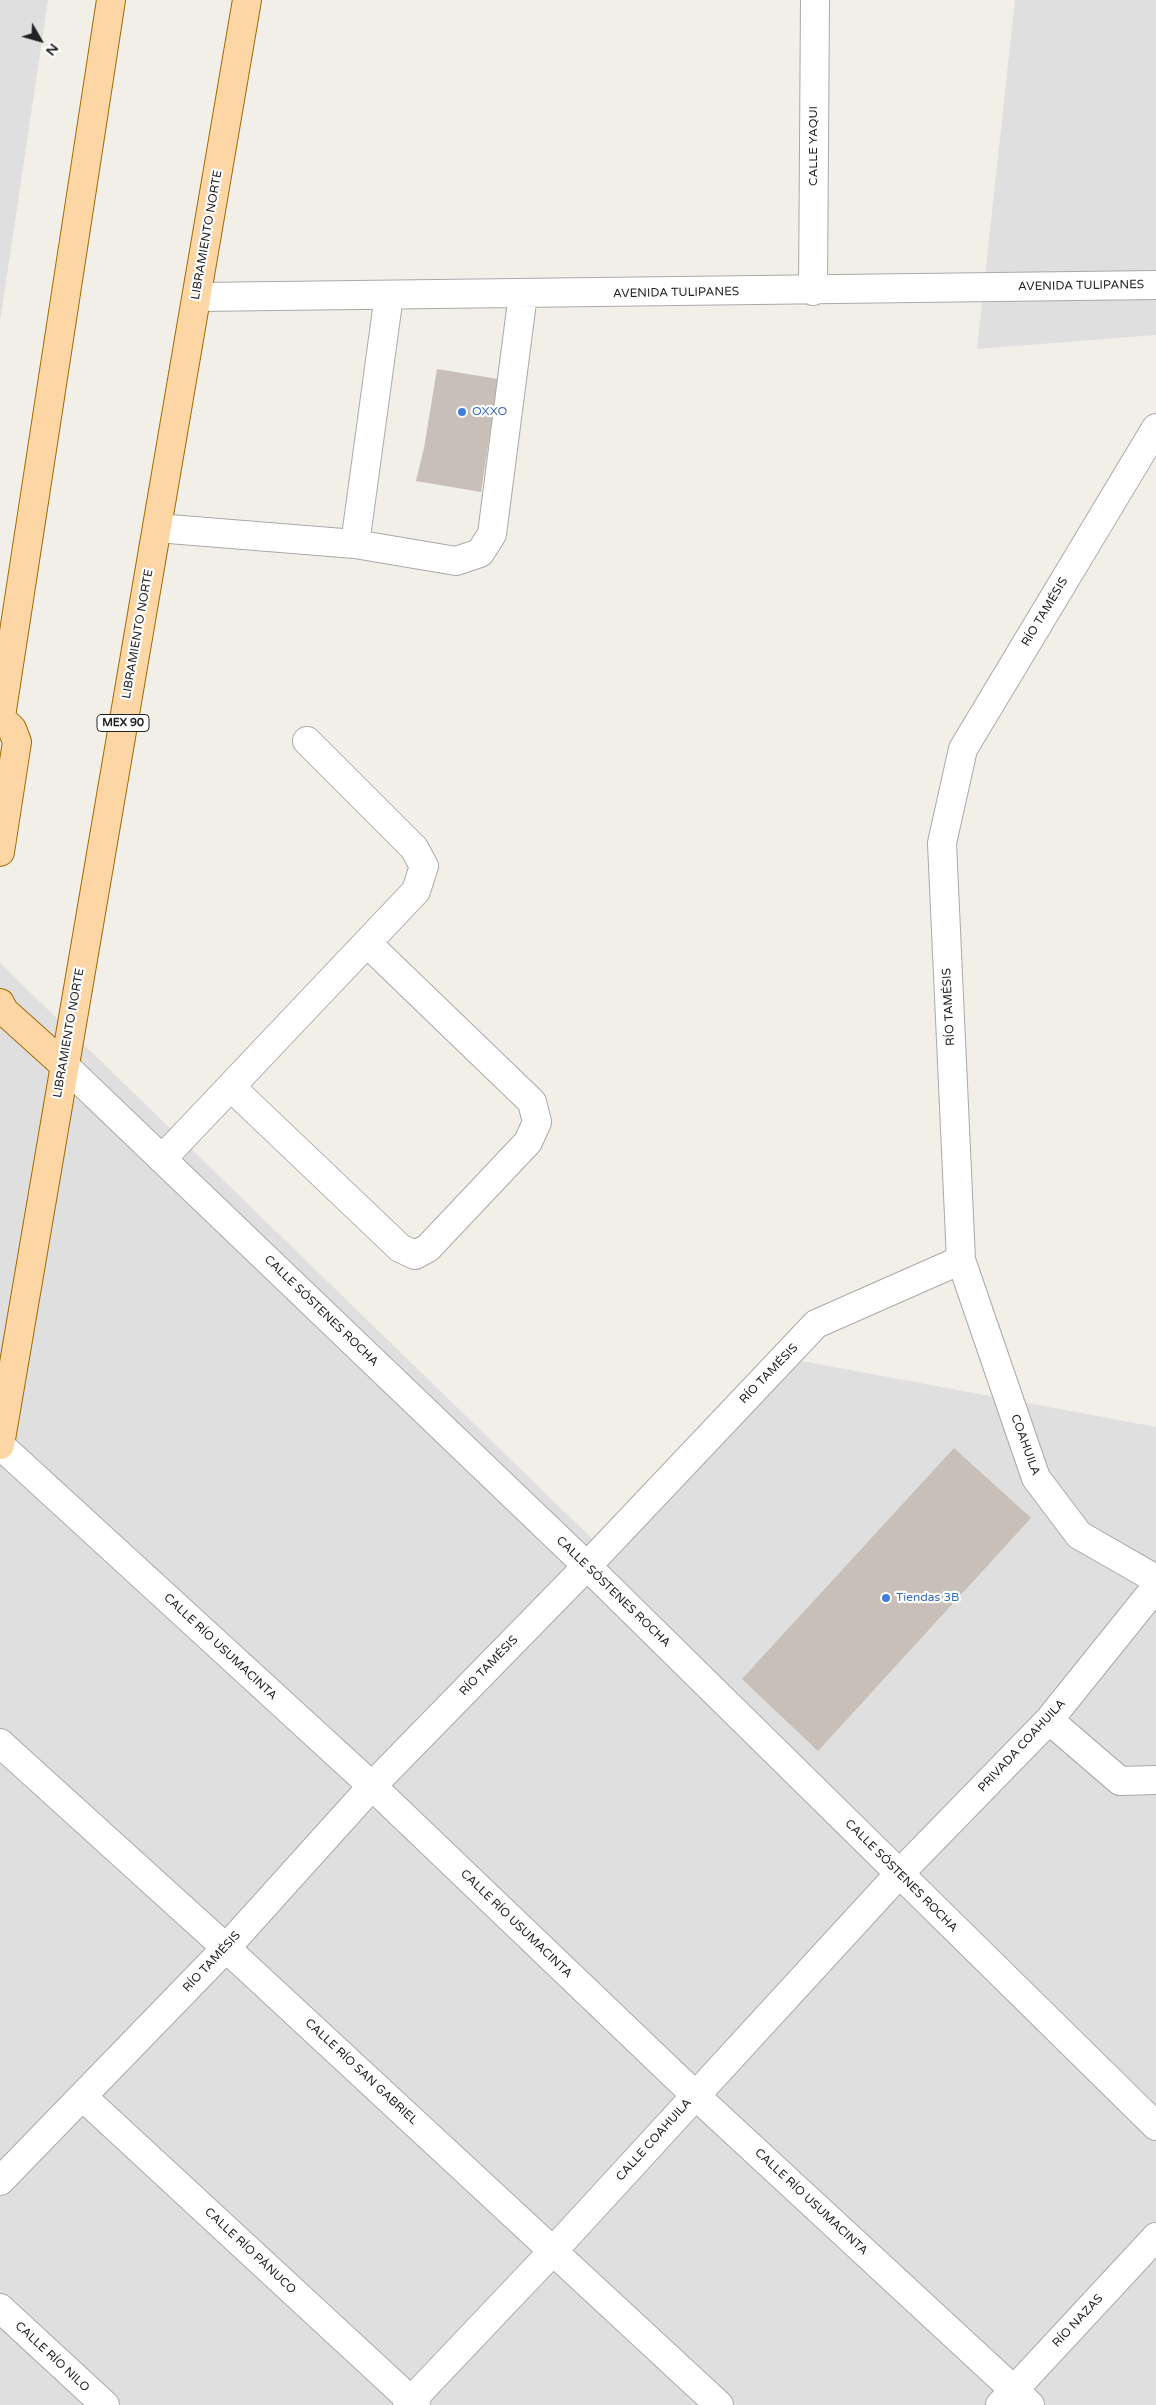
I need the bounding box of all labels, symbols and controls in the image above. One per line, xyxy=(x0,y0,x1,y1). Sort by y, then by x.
north arrow xyxy=(15,15,65,65)
text: N xyxy=(42,40,62,59)
street label: CALLE YAQUI xyxy=(807,106,821,186)
street label: LIBRAMIENTO NORTE xyxy=(189,169,225,301)
street label: AVENIDA TULIPANES xyxy=(1018,278,1144,294)
street label: AVENIDA TULIPANES xyxy=(613,285,739,301)
place label: OXXO xyxy=(472,405,507,419)
marker: OXXO xyxy=(456,406,468,418)
street label: LIBRAMIENTO NORTE xyxy=(120,568,156,700)
street label: RÍO TAMÉSIS xyxy=(1019,575,1071,649)
road number: MEX 90 xyxy=(97,714,149,731)
street label: LIBRAMIENTO NORTE xyxy=(51,967,87,1099)
street label: RÍO TAMÉSIS xyxy=(940,968,958,1046)
street label: CALLE SÓSTENES ROCHA xyxy=(261,1253,381,1369)
street label: RÍO TAMÉSIS xyxy=(737,1341,801,1407)
street label: COAHUILA xyxy=(1007,1413,1043,1477)
street label: CALLE SÓSTENES ROCHA xyxy=(553,1534,673,1650)
street label: CALLE RÍO USUMACINTA xyxy=(160,1591,280,1703)
place label: Tiendas 3B xyxy=(896,1591,959,1605)
marker: Tiendas 3B xyxy=(880,1592,892,1604)
street label: RÍO TAMÉSIS xyxy=(457,1633,521,1699)
street label: PRIVADA COAHUILA xyxy=(975,1697,1069,1795)
street label: CALLE SÓSTENES ROCHA xyxy=(842,1817,960,1935)
street label: CALLE RÍO USUMACINTA xyxy=(457,1867,575,1981)
street label: RÍO TAMÉSIS xyxy=(180,1929,244,1995)
street label: CALLE RÍO SAN GABRIEL xyxy=(302,2016,420,2128)
street label: CALLE COAHUILA xyxy=(613,2096,695,2184)
street label: CALLE RÍO USUMACINTA xyxy=(751,2146,871,2258)
street label: CALLE RÍO PÁNUCO xyxy=(201,2205,299,2297)
street label: RÍO NAZAS xyxy=(1050,2291,1106,2351)
street label: CALLE RÍO NILO xyxy=(12,2319,92,2395)

